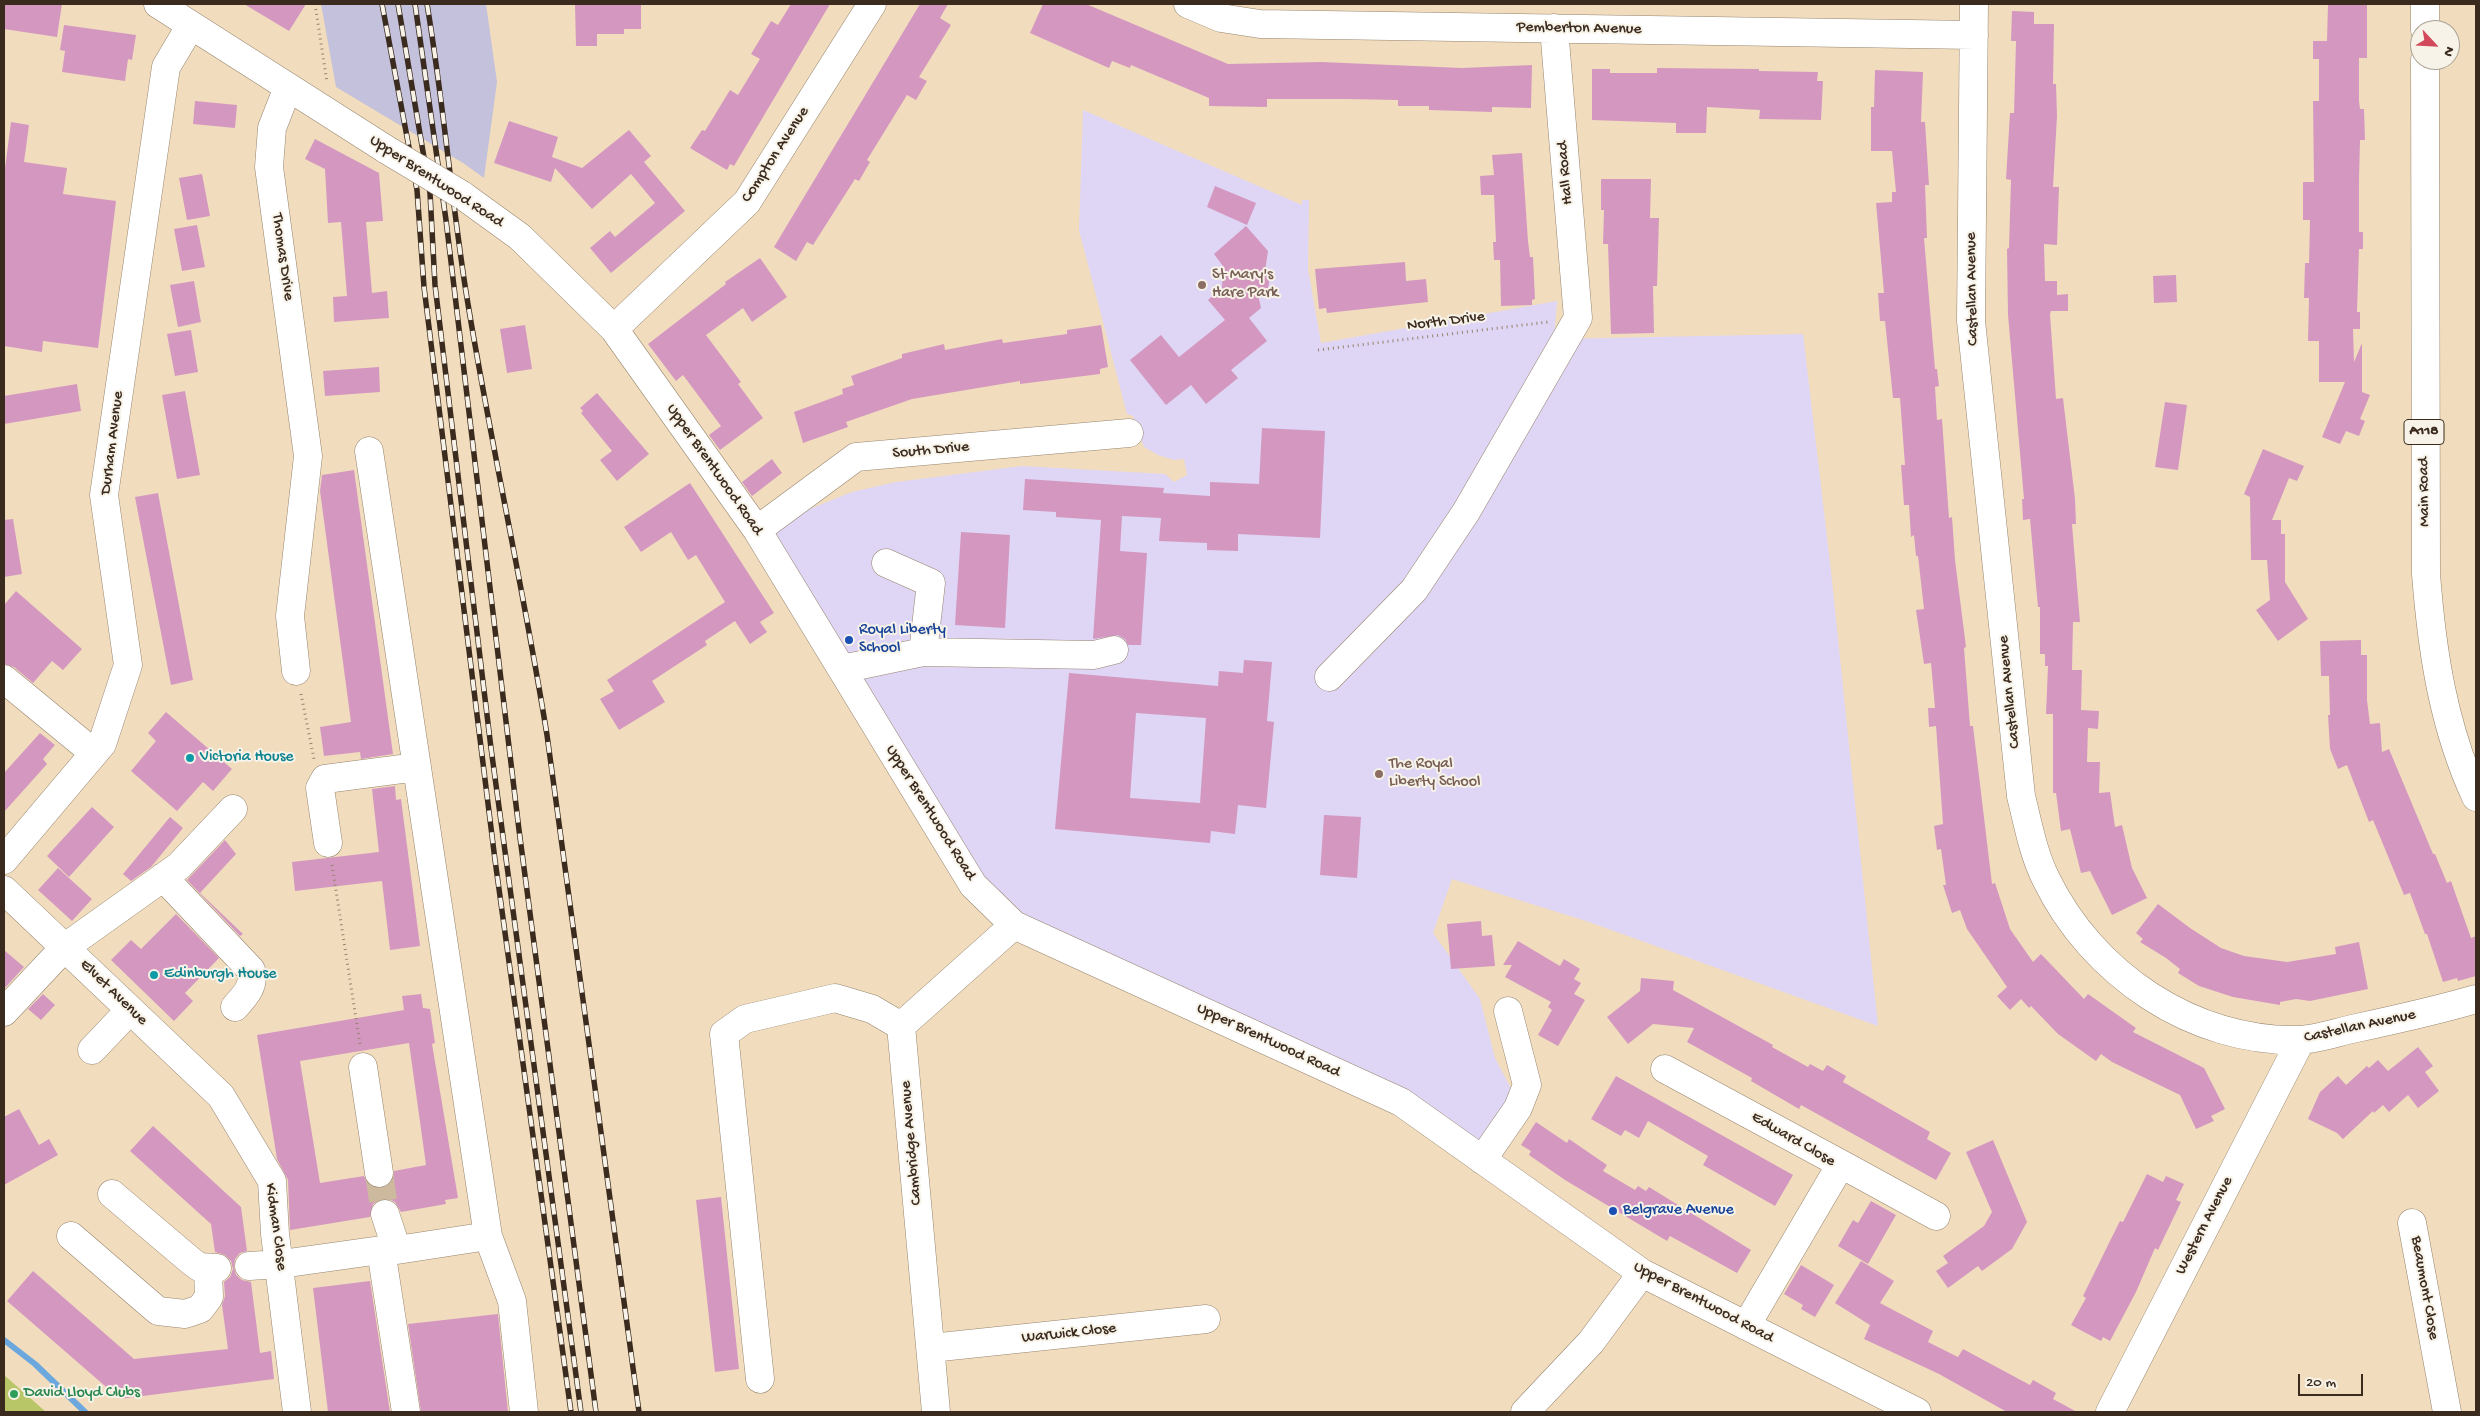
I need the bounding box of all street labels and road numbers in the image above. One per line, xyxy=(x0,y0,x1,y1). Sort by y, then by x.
street label: Pemberton Avenue xyxy=(1516,18,1642,40)
street label: Compton Avenue xyxy=(738,103,814,207)
street label: Upper Brentwood Road xyxy=(365,131,507,233)
street label: Hall Road xyxy=(1554,140,1578,206)
street label: Thomas Drive xyxy=(266,212,298,302)
street label: Castellan Avenue xyxy=(1962,232,1984,346)
street label: North Drive xyxy=(1406,308,1486,336)
street label: Durham Avenue xyxy=(97,390,129,496)
street label: Upper Brentwood Road xyxy=(661,401,767,539)
road number: A118 xyxy=(2404,420,2444,444)
street label: South Drive xyxy=(892,438,970,464)
street label: Main Road xyxy=(2415,457,2435,527)
street label: Castellan Avenue xyxy=(1995,634,2025,750)
street label: Upper Brentwood Road xyxy=(881,742,979,884)
street label: Elvet Avenue xyxy=(75,956,151,1030)
street label: Upper Brentwood Road xyxy=(1193,999,1343,1083)
street label: Castellan Avenue xyxy=(2302,1006,2418,1048)
street label: Cambridge Avenue xyxy=(897,1080,927,1206)
street label: Edward Close xyxy=(1747,1108,1839,1172)
street label: Western Avenue xyxy=(2172,1174,2238,1278)
street label: Kidman Close xyxy=(259,1182,291,1272)
street label: Beaumont Close xyxy=(2405,1235,2443,1341)
street label: Upper Brentwood Road xyxy=(1630,1258,1776,1348)
street label: Warwick Close xyxy=(1021,1319,1117,1349)

